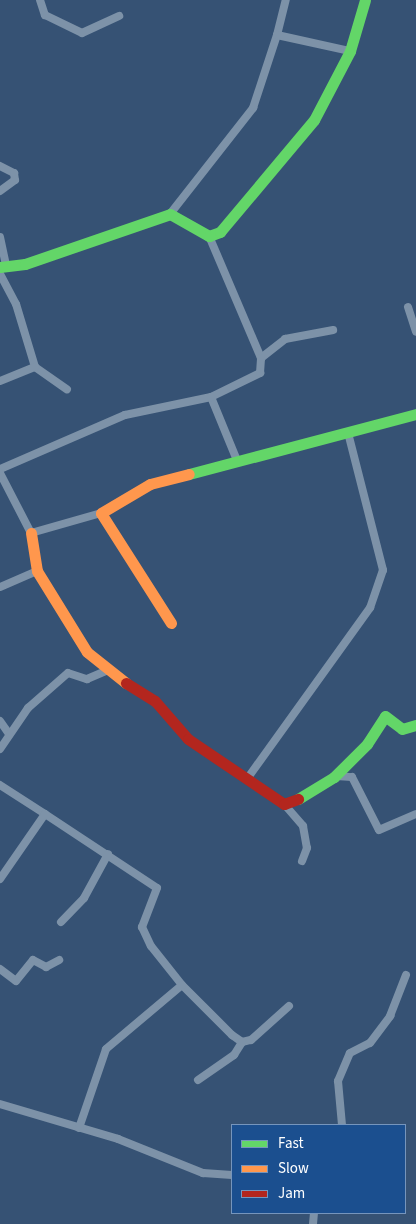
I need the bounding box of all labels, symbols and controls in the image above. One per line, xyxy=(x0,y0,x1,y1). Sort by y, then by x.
legend xyxy=(231,1124,406,1214)
text: Fast xyxy=(278,1133,304,1154)
text: Slow xyxy=(278,1158,309,1179)
text: Jam xyxy=(278,1183,305,1204)

